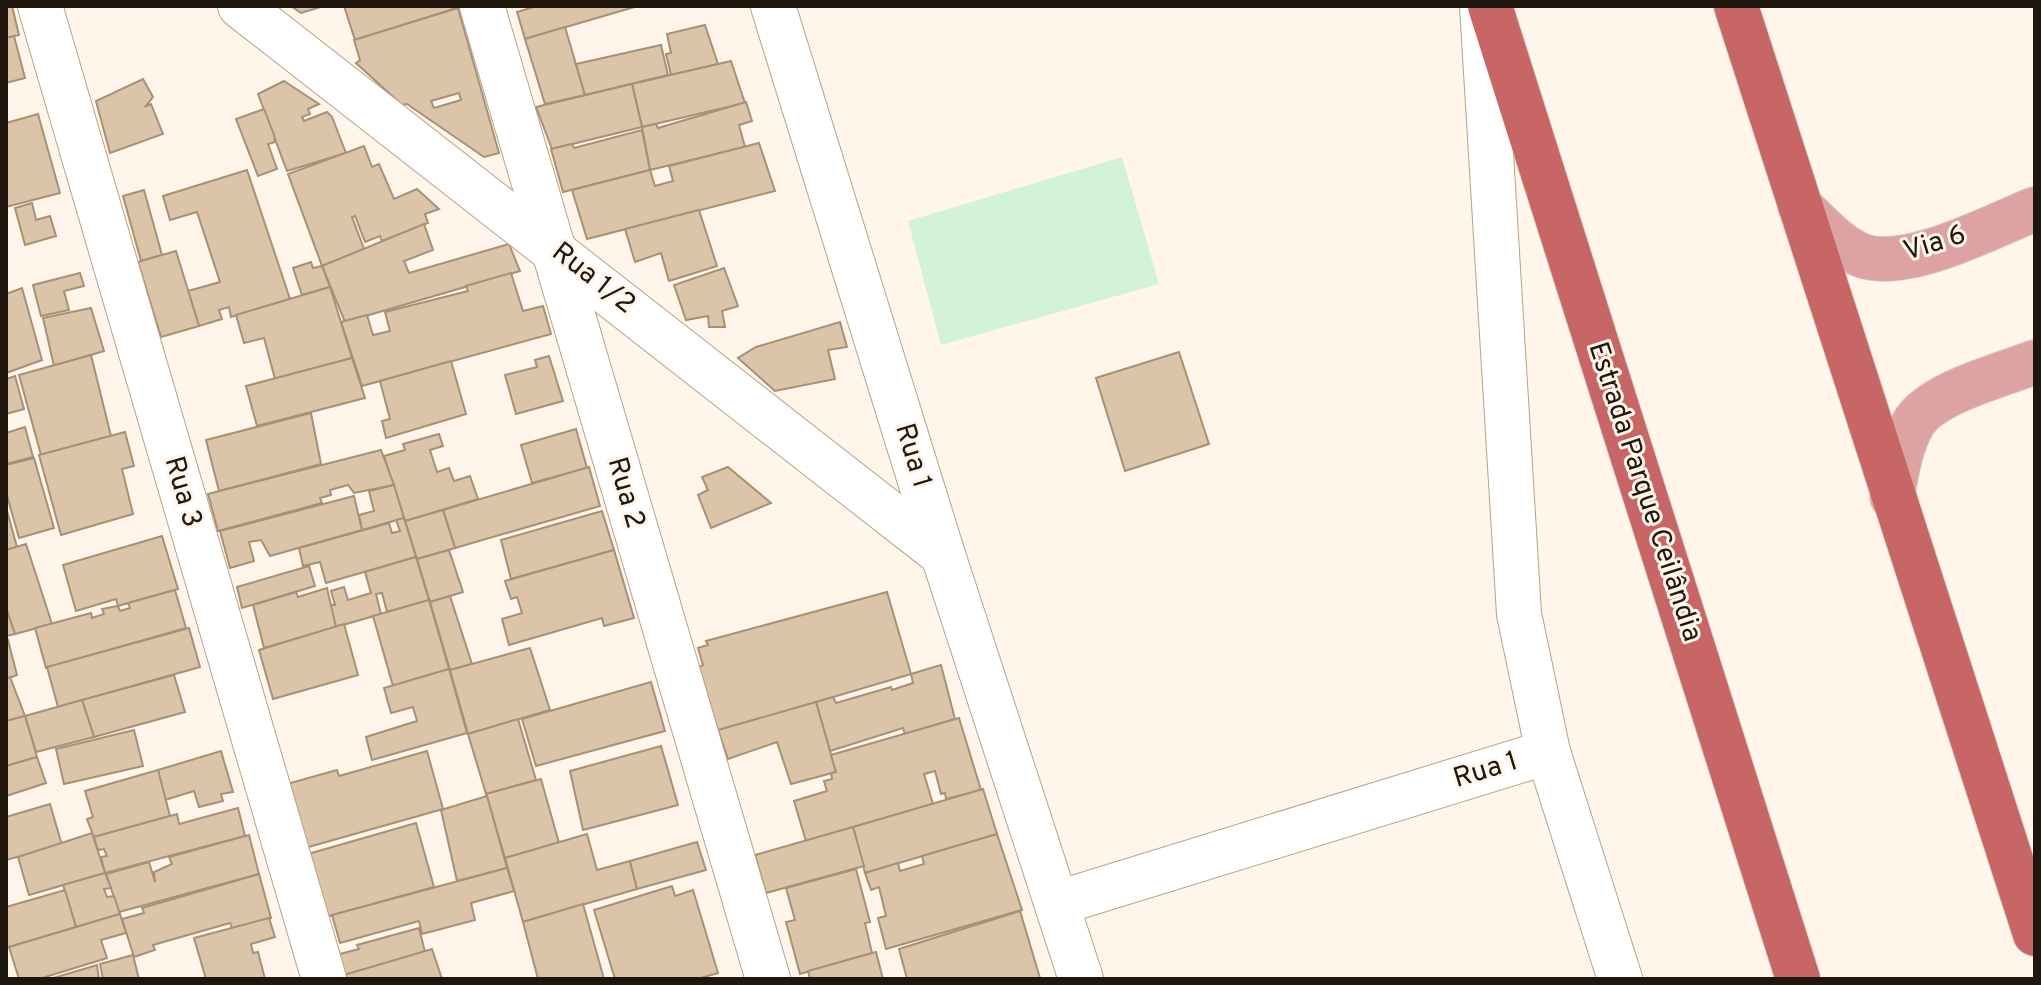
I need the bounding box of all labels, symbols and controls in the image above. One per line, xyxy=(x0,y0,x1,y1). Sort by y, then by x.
street label: Via 6 xyxy=(1899,218,1971,270)
street label: Rua 1/2 xyxy=(544,235,642,323)
street label: Estrada Parque Ceilândia xyxy=(1579,338,1709,646)
street label: Rua 1 xyxy=(885,419,939,493)
street label: Rua 3 xyxy=(155,452,209,532)
street label: Rua 2 xyxy=(598,453,652,533)
street label: Rua 1 xyxy=(1449,744,1523,798)

